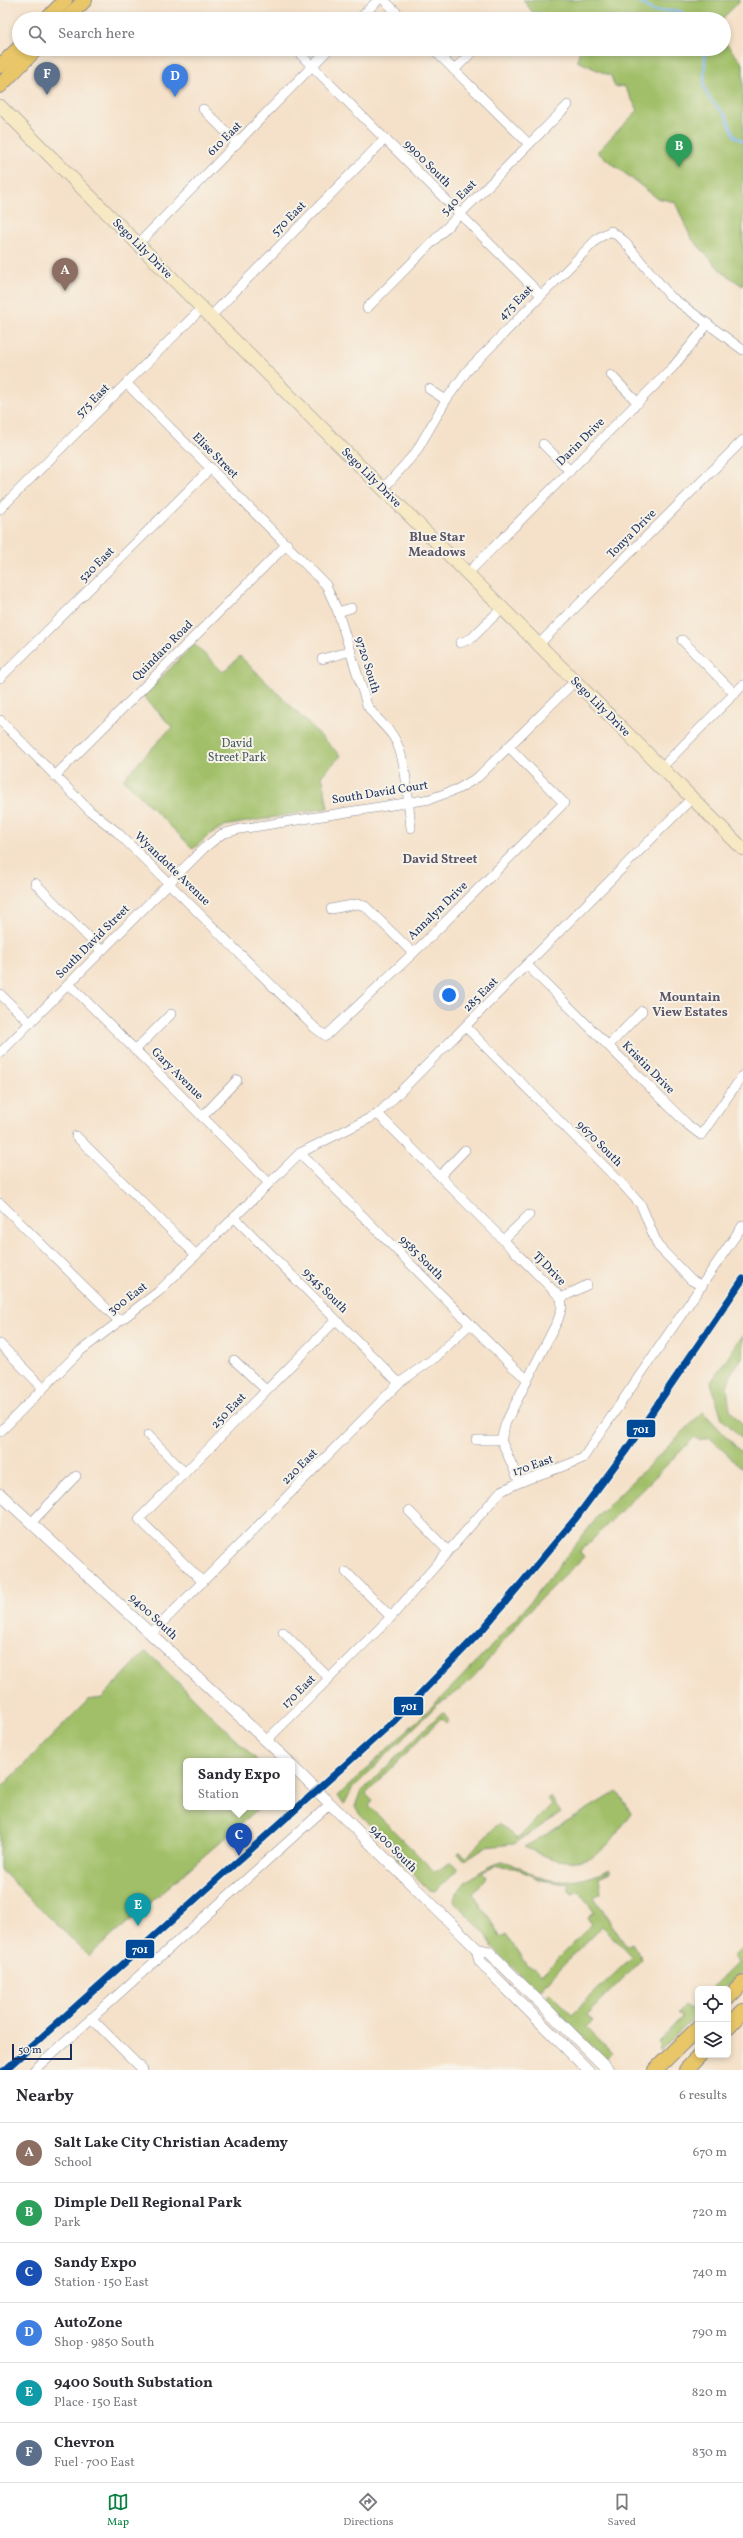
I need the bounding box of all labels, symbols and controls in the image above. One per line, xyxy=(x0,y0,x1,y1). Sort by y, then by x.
search box xyxy=(12,12,731,56)
icon: search xyxy=(26,23,48,45)
text: Search here xyxy=(58,24,135,45)
pin: F xyxy=(34,62,60,95)
pin: D xyxy=(162,64,188,97)
street label: 610 East xyxy=(204,118,246,160)
pin: B xyxy=(666,134,692,167)
street label: 9900 South xyxy=(400,137,454,191)
street label: 540 East xyxy=(437,176,481,220)
street label: 570 East xyxy=(268,198,310,240)
street label: Sego Lily Drive xyxy=(108,215,176,283)
pin: A xyxy=(52,258,78,291)
street label: 475 East xyxy=(495,282,537,324)
street label: 575 East xyxy=(72,380,114,422)
street label: Darin Drive xyxy=(553,414,609,470)
street label: Elise Street xyxy=(188,429,242,483)
street label: Sego Lily Drive xyxy=(337,444,405,512)
street label: Tonya Drive xyxy=(604,506,660,562)
district label: Blue Star Meadows xyxy=(408,529,466,562)
street label: 520 East xyxy=(76,544,118,586)
street label: Quindaro Road xyxy=(129,617,197,685)
street label: 9720 South xyxy=(351,635,383,695)
street label: Sego Lily Drive xyxy=(566,673,634,741)
park label: David Street Park xyxy=(208,736,267,766)
street label: South David Court xyxy=(331,777,429,809)
street label: Wyandotte Avenue xyxy=(131,829,214,910)
district label: David Street xyxy=(403,851,478,869)
street label: Annalyn Drive xyxy=(404,878,472,944)
street label: South David Street xyxy=(53,902,133,982)
street label: 285 East xyxy=(460,974,502,1016)
your location xyxy=(439,985,459,1005)
district label: Mountain View Estates xyxy=(652,989,728,1022)
street label: Kristin Drive xyxy=(618,1038,678,1098)
street label: Gary Avenue xyxy=(147,1044,207,1104)
street label: 9670 South xyxy=(573,1118,625,1170)
street label: 9585 South xyxy=(395,1232,447,1284)
street label: Tj Drive xyxy=(529,1249,569,1290)
street label: 9545 South xyxy=(299,1265,351,1317)
street label: 300 East xyxy=(105,1279,151,1319)
street label: 250 East xyxy=(208,1390,250,1432)
line badge: 701 xyxy=(626,1419,656,1438)
text: 701 xyxy=(633,1423,649,1438)
street label: 220 East xyxy=(278,1445,322,1489)
street label: 170 East xyxy=(510,1452,556,1480)
street label: 9400 South xyxy=(125,1590,181,1644)
street label: 170 East xyxy=(278,1671,320,1713)
line badge: 701 xyxy=(393,1696,424,1716)
text: 701 xyxy=(401,1700,417,1715)
popup xyxy=(183,1758,295,1810)
text: Sandy Expo xyxy=(198,1765,280,1786)
text: Station xyxy=(198,1786,239,1804)
street label: 9400 South xyxy=(366,1822,420,1876)
pin: C xyxy=(226,1823,252,1856)
pin: E xyxy=(125,1893,151,1926)
line badge: 701 xyxy=(125,1939,155,1959)
text: 701 xyxy=(132,1943,148,1958)
map controls xyxy=(695,1986,731,2058)
button: locate xyxy=(695,1986,731,2022)
button: layers xyxy=(695,2022,731,2058)
scale bar xyxy=(12,2042,72,2061)
text: 50 m xyxy=(18,2043,42,2058)
text: Nearby xyxy=(16,2085,74,2108)
text: 6 results xyxy=(679,2087,727,2105)
text: Salt Lake City Christian Academy xyxy=(54,2133,288,2154)
text: A xyxy=(24,2144,34,2162)
text: 670 m xyxy=(693,2144,727,2162)
text: School xyxy=(54,2154,92,2172)
text: Dimple Dell Regional Park xyxy=(54,2193,242,2214)
text: B xyxy=(25,2204,33,2222)
text: 720 m xyxy=(692,2204,727,2222)
text: Park xyxy=(54,2214,81,2232)
text: Sandy Expo xyxy=(54,2253,136,2274)
text: C xyxy=(25,2264,33,2282)
text: 740 m xyxy=(693,2264,727,2282)
text: Station · 150 East xyxy=(54,2274,149,2292)
text: AutoZone xyxy=(54,2313,122,2334)
text: D xyxy=(24,2324,34,2342)
text: 790 m xyxy=(692,2324,727,2342)
text: Shop · 9850 South xyxy=(54,2334,154,2352)
text: 9400 South Substation xyxy=(54,2373,213,2394)
text: E xyxy=(25,2384,33,2402)
text: 820 m xyxy=(692,2384,727,2402)
text: Place · 150 East xyxy=(54,2394,138,2412)
text: Chevron xyxy=(54,2433,115,2454)
text: F xyxy=(25,2444,33,2462)
text: 830 m xyxy=(692,2444,727,2462)
text: Fuel · 700 East xyxy=(54,2454,135,2472)
tab: Map xyxy=(107,2491,129,2530)
tab: Directions xyxy=(343,2491,394,2530)
tab: Saved xyxy=(608,2491,636,2530)

